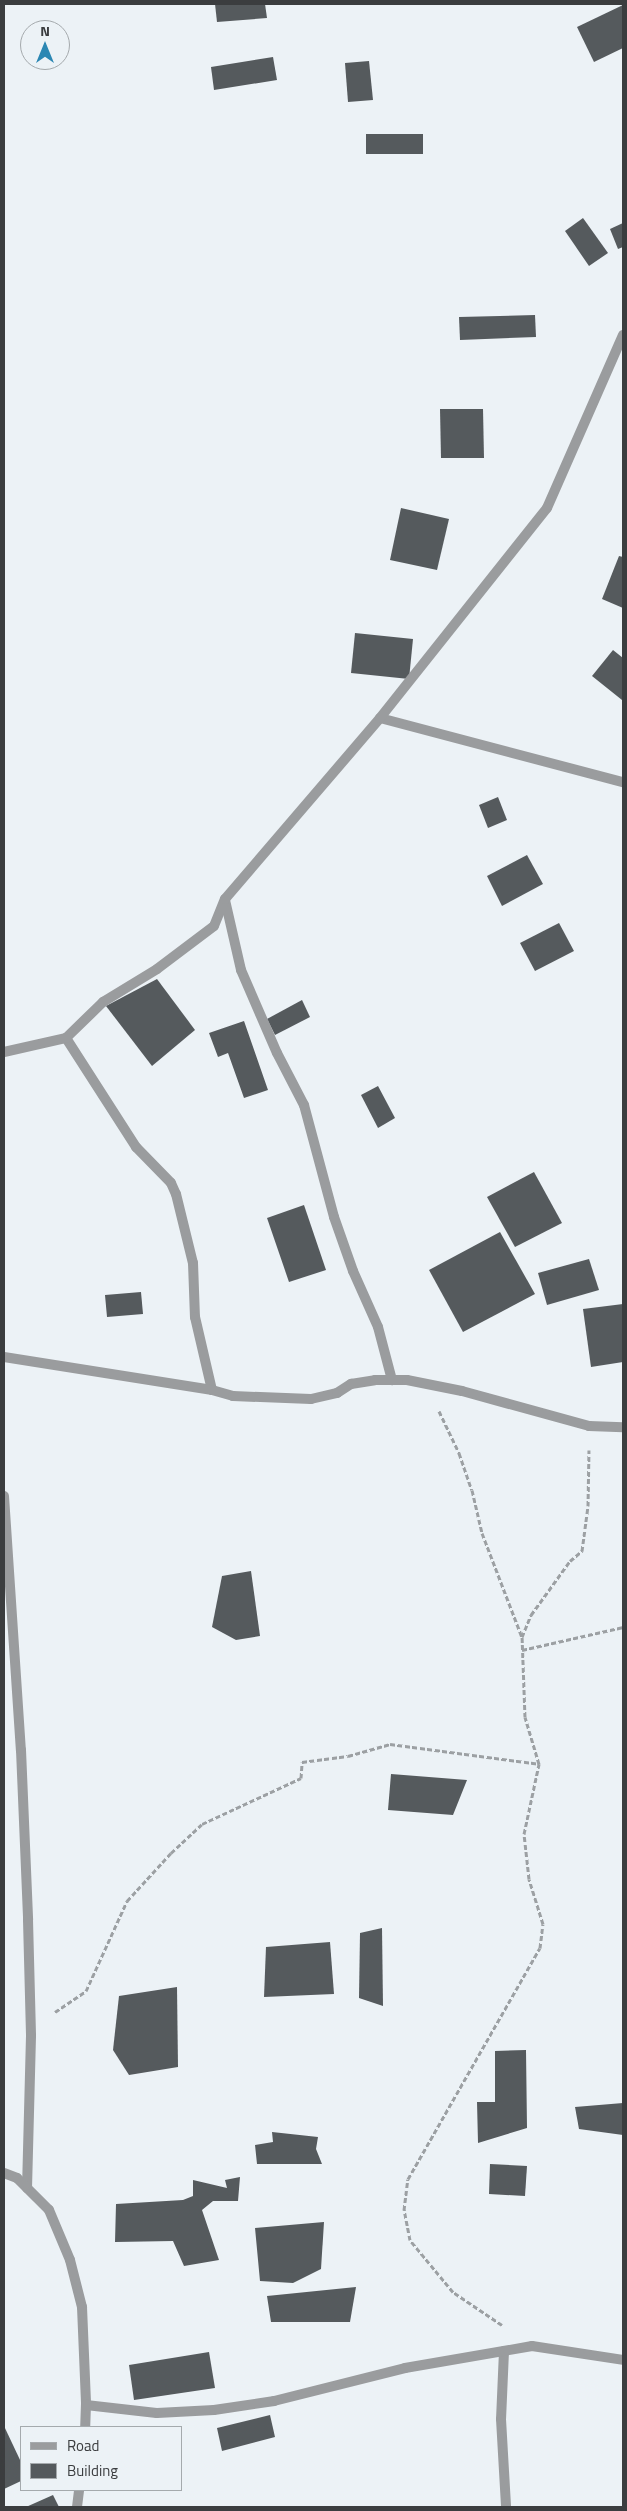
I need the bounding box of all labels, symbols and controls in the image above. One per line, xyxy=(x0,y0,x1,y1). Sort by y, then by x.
north arrow xyxy=(20,20,70,70)
text: N xyxy=(40,20,50,41)
legend xyxy=(20,2426,182,2491)
text: Road xyxy=(67,2434,99,2457)
text: Building xyxy=(67,2459,118,2482)

